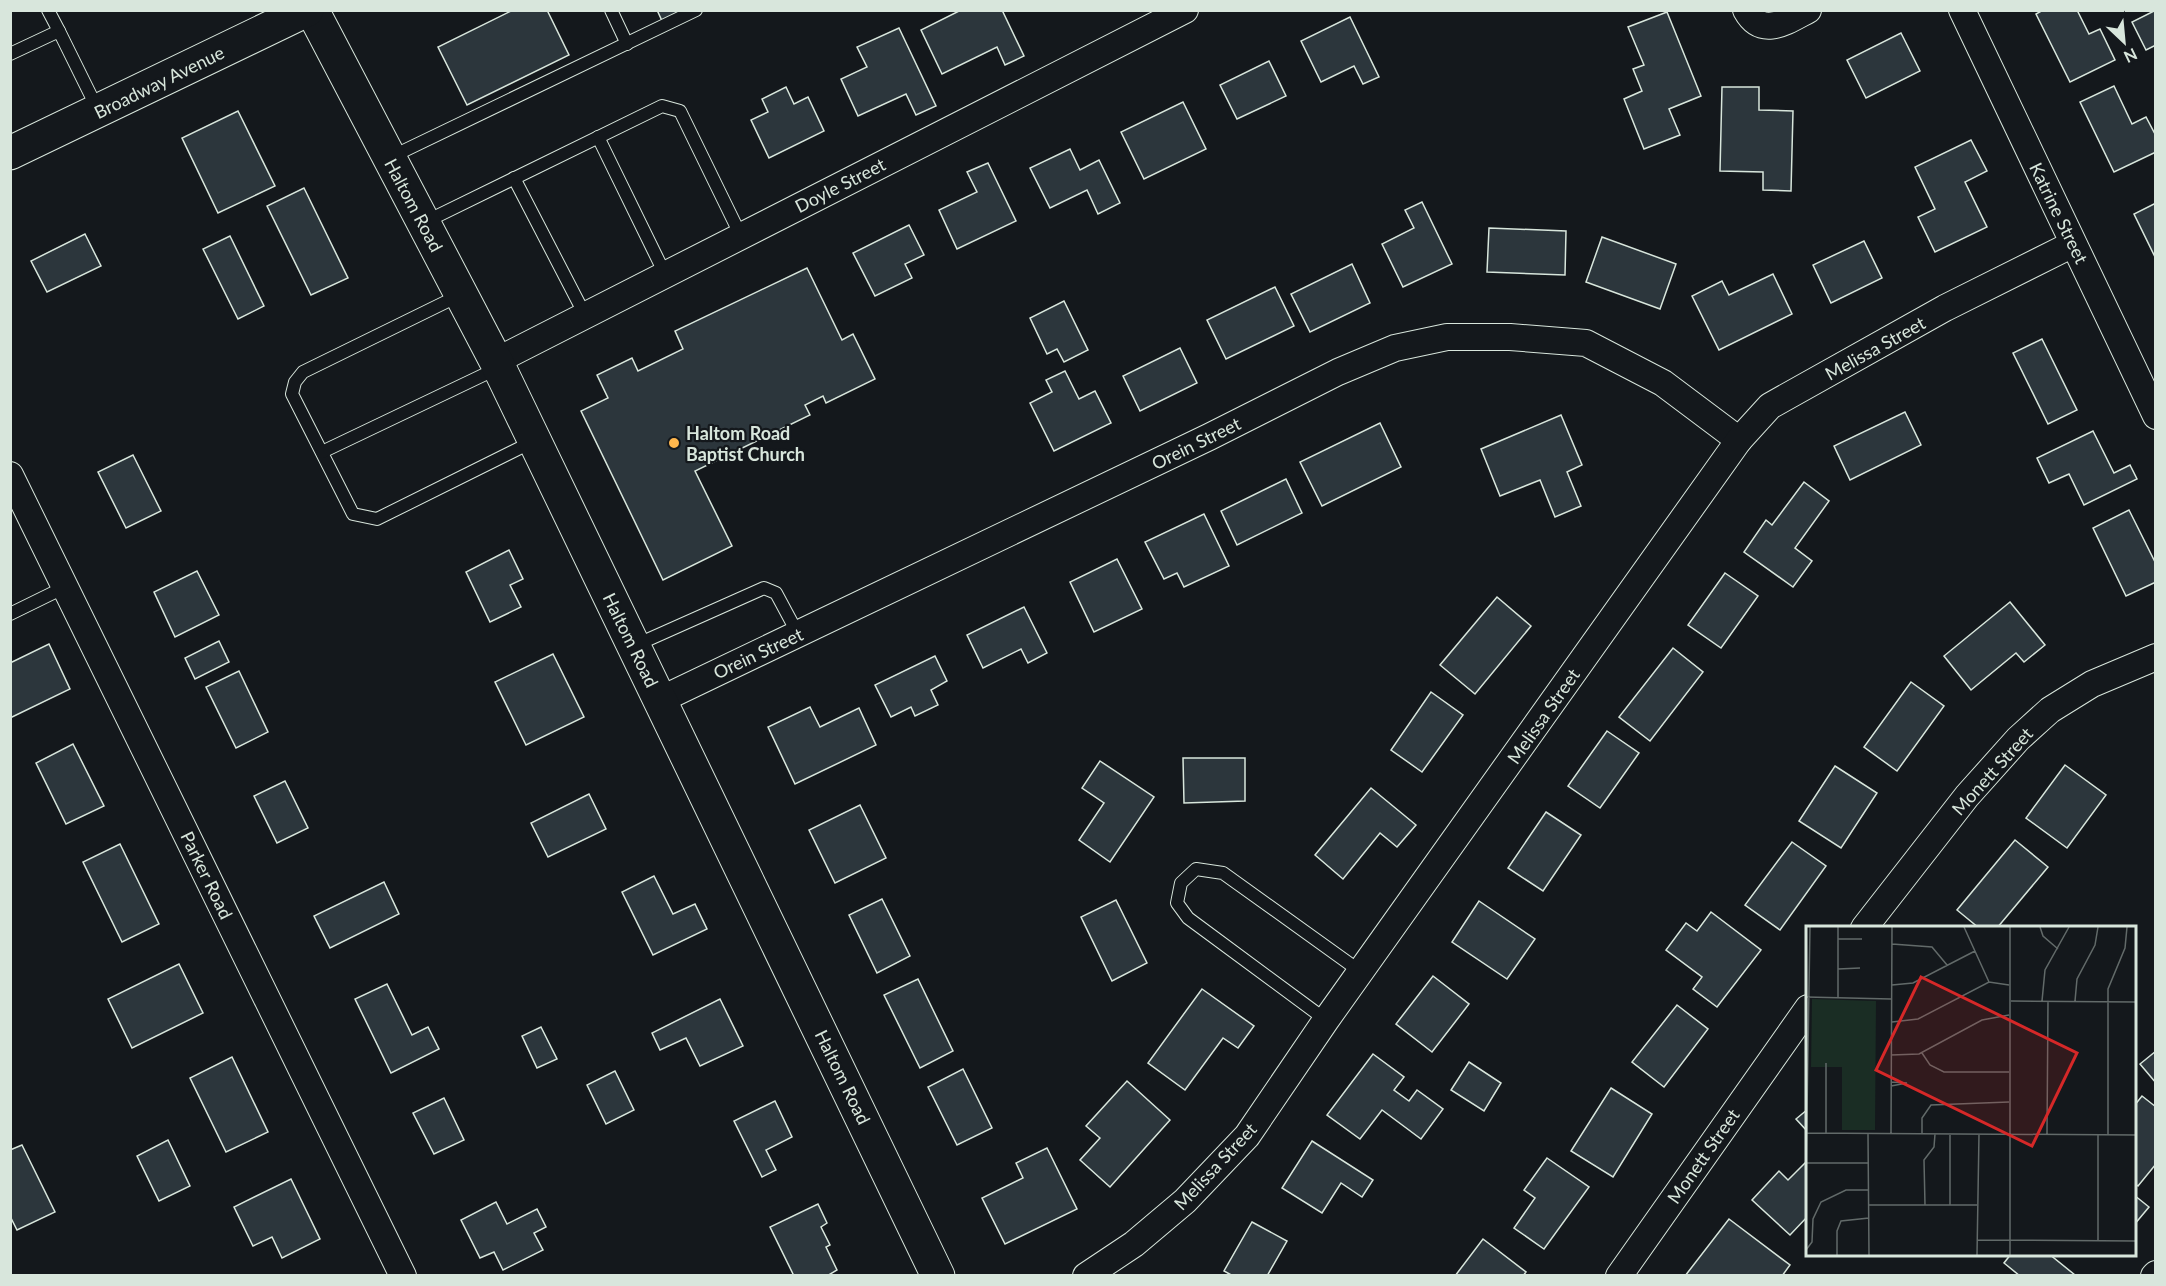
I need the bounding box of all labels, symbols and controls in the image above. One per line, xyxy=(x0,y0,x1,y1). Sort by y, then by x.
north arrow xyxy=(2094,12,2154,72)
street label: Broadway Avenue xyxy=(90,41,228,123)
text: N xyxy=(2121,45,2140,67)
street label: Doyle Street xyxy=(791,153,889,217)
street label: Haltom Road xyxy=(380,155,448,255)
street label: Katrine Street xyxy=(2025,159,2093,268)
street label: Melissa Street xyxy=(1821,311,1929,385)
street label: Orein Street xyxy=(1148,412,1245,474)
place label: Haltom Road Baptist Church xyxy=(686,422,805,465)
marker: Haltom Road Baptist Church xyxy=(667,436,681,450)
street label: Haltom Road xyxy=(599,589,663,691)
street label: Orein Street xyxy=(710,622,807,683)
street label: Melissa Street xyxy=(1502,664,1584,768)
street label: Monett Street xyxy=(1947,722,2037,819)
street label: Parker Road xyxy=(176,828,238,922)
inset map xyxy=(1806,926,2136,1256)
street label: Haltom Road xyxy=(811,1026,875,1128)
street label: Monett Street xyxy=(1662,1104,1744,1208)
street label: Melissa Street xyxy=(1169,1117,1261,1214)

